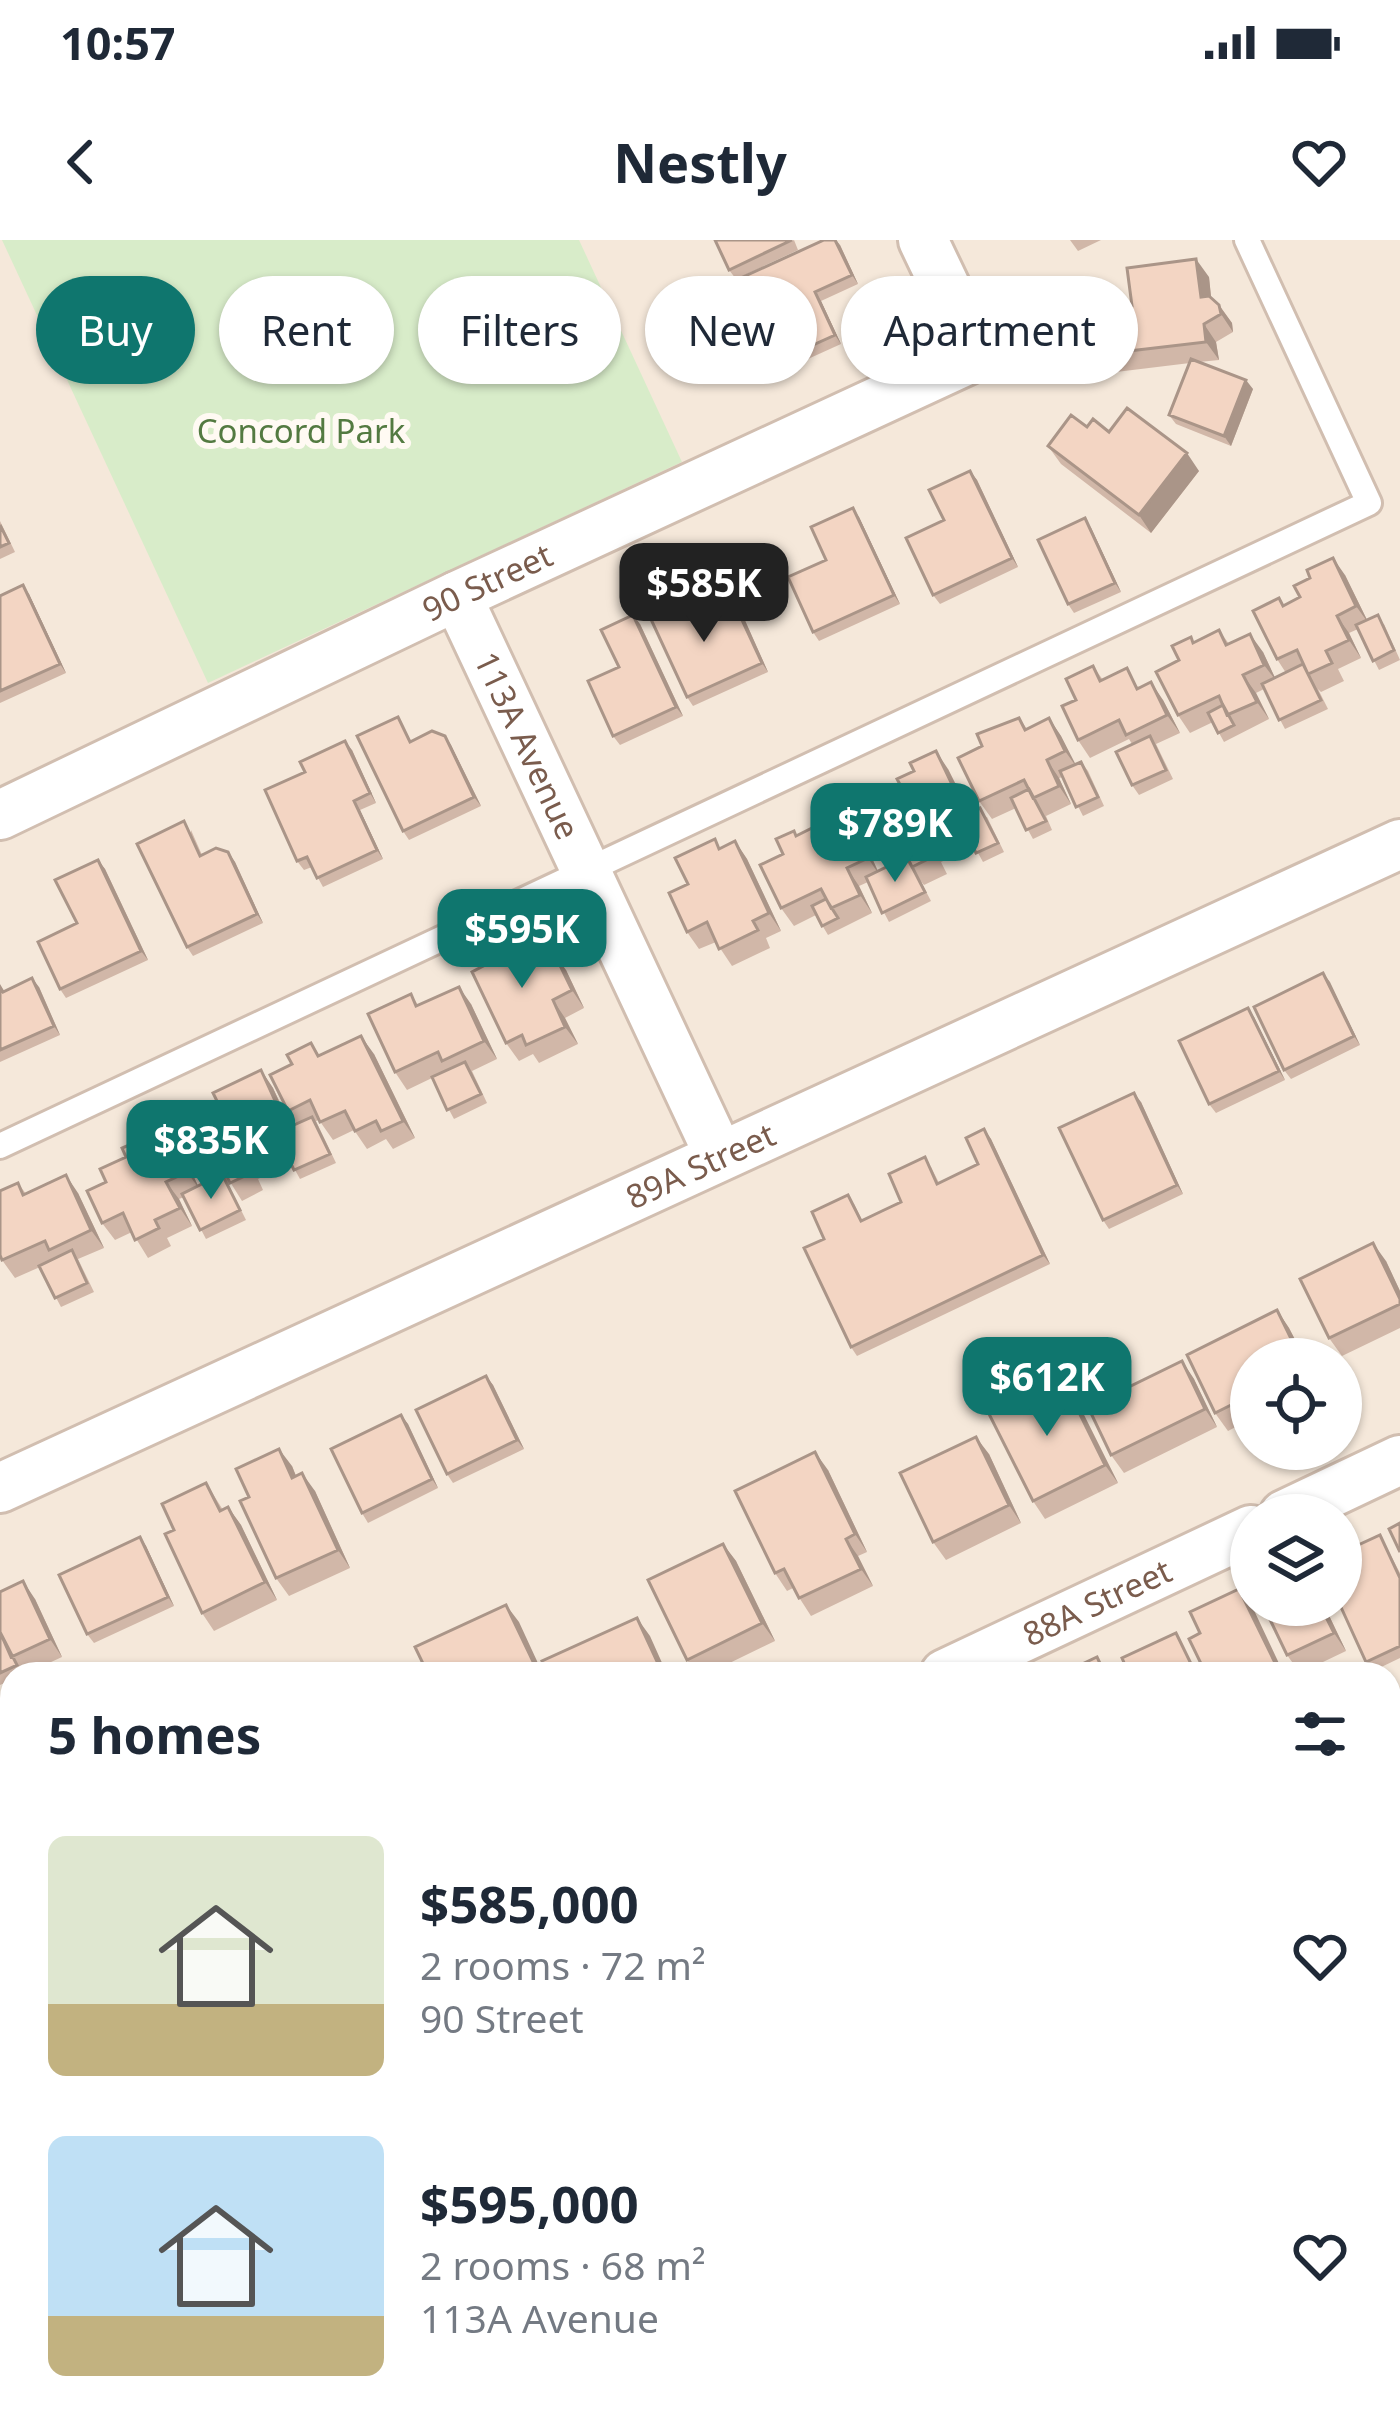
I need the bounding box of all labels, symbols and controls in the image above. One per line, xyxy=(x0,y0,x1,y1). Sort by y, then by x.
text: 10:57 xyxy=(60,12,176,73)
text: Nestly xyxy=(613,125,787,199)
icon: back xyxy=(48,129,114,195)
icon: heart xyxy=(1286,129,1352,195)
chip: Buy xyxy=(36,276,195,384)
chip: Rent xyxy=(219,276,394,384)
chip: Filters xyxy=(418,276,621,384)
chip: New xyxy=(645,276,817,384)
chip: Apartment xyxy=(841,276,1138,384)
park label: Concord Park xyxy=(197,408,406,453)
street label: 90 Street xyxy=(415,532,559,631)
pin: $585K xyxy=(620,543,788,645)
text: $585K xyxy=(646,555,762,608)
street label: 113A Avenue xyxy=(464,644,591,846)
pin: $789K xyxy=(811,783,979,885)
text: $789K xyxy=(837,795,953,848)
pin: $595K xyxy=(438,889,606,991)
text: $595K xyxy=(464,901,580,954)
pin: $835K xyxy=(127,1100,295,1202)
text: $835K xyxy=(153,1112,269,1165)
street label: 89A Street xyxy=(618,1112,782,1219)
pin: $612K xyxy=(963,1337,1131,1439)
map controls xyxy=(1230,1338,1362,1626)
button: locate xyxy=(1230,1338,1362,1470)
text: $612K xyxy=(989,1349,1105,1402)
button: layers xyxy=(1230,1494,1362,1626)
street label: 88A Street xyxy=(1015,1548,1179,1656)
text: 5 homes xyxy=(48,1699,261,1769)
icon: filters xyxy=(1287,1701,1353,1767)
text: $585,000 xyxy=(420,1868,639,1938)
icon: home xyxy=(144,1884,288,2028)
icon: heart xyxy=(1287,1923,1353,1989)
text: 2 rooms · 72 m² xyxy=(420,1938,706,1991)
text: 90 Street xyxy=(420,1991,584,2044)
text: $595,000 xyxy=(420,2168,639,2238)
icon: home xyxy=(144,2184,288,2328)
icon: heart xyxy=(1287,2223,1353,2289)
text: 2 rooms · 68 m² xyxy=(420,2238,706,2291)
text: 113A Avenue xyxy=(420,2291,659,2344)

